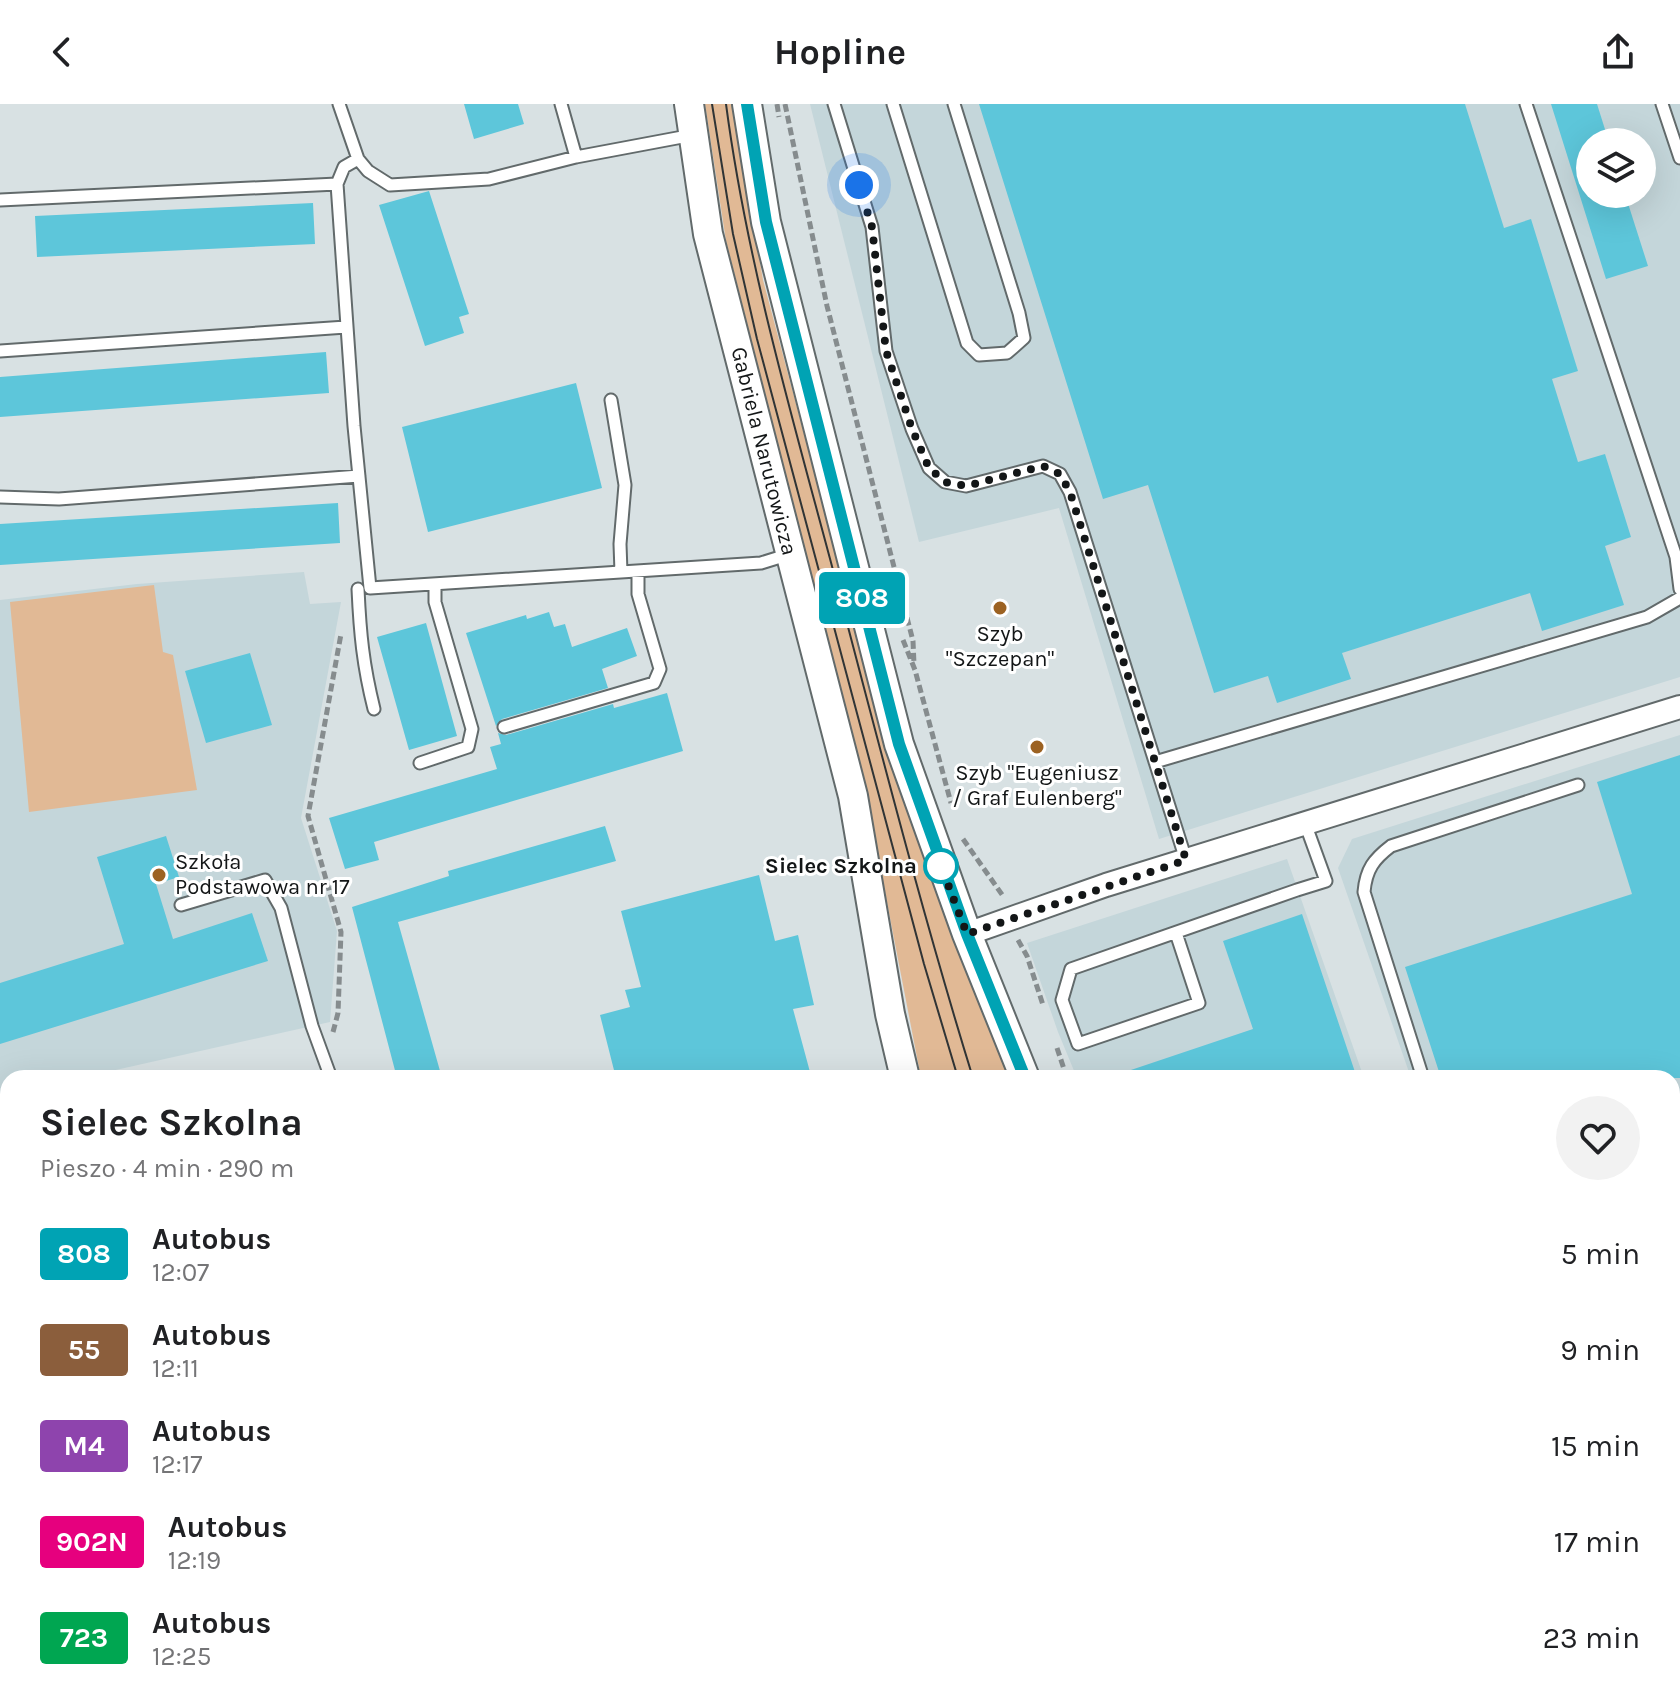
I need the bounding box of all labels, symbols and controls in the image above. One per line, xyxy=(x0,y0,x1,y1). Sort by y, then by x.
icon: back xyxy=(40,30,84,74)
icon: share xyxy=(1596,30,1640,74)
text: Hopline xyxy=(774,31,906,73)
map controls xyxy=(1576,128,1656,208)
button: layers xyxy=(1576,128,1656,208)
your location xyxy=(839,165,879,205)
street label: Gabriela Narutowicza xyxy=(726,344,802,558)
line badge: 808 xyxy=(816,572,908,624)
text: 808 xyxy=(835,581,889,614)
marker: Szyb "Szczepan" xyxy=(991,599,1009,617)
place label: Szyb "Szczepan" xyxy=(946,621,1055,672)
marker: Szyb "Eugeniusz / Graf Eulenberg" xyxy=(1028,738,1046,756)
place label: Szyb "Eugeniusz / Graf Eulenberg" xyxy=(952,760,1122,811)
place label: Szkoła Podstawowa nr 17 xyxy=(175,849,349,900)
marker: Sielec Szkolna xyxy=(924,849,958,883)
place label: Sielec Szkolna xyxy=(765,853,917,879)
marker: Szkoła Podstawowa nr 17 xyxy=(150,866,168,884)
button: heart xyxy=(1556,1096,1640,1180)
text: Sielec Szkolna xyxy=(40,1100,303,1145)
text: Pieszo · 4 min · 290 m xyxy=(40,1153,294,1184)
text: Autobus xyxy=(152,1221,271,1257)
text: 5 min xyxy=(1561,1236,1640,1272)
text: 808 xyxy=(57,1237,111,1270)
text: 12:07 xyxy=(152,1257,209,1288)
text: Autobus xyxy=(152,1317,271,1353)
text: 9 min xyxy=(1560,1332,1640,1368)
text: 55 xyxy=(68,1333,100,1366)
text: 12:11 xyxy=(152,1353,199,1384)
text: Autobus xyxy=(152,1413,271,1449)
text: 15 min xyxy=(1551,1428,1640,1464)
text: M4 xyxy=(63,1429,105,1462)
text: 12:17 xyxy=(152,1449,202,1480)
text: Autobus xyxy=(168,1509,287,1545)
text: 17 min xyxy=(1554,1524,1640,1560)
text: 902N xyxy=(56,1525,128,1558)
text: 12:19 xyxy=(168,1545,221,1576)
text: Autobus xyxy=(152,1605,271,1641)
text: 23 min xyxy=(1543,1620,1640,1656)
text: 723 xyxy=(60,1621,108,1654)
text: 12:25 xyxy=(152,1641,211,1672)

